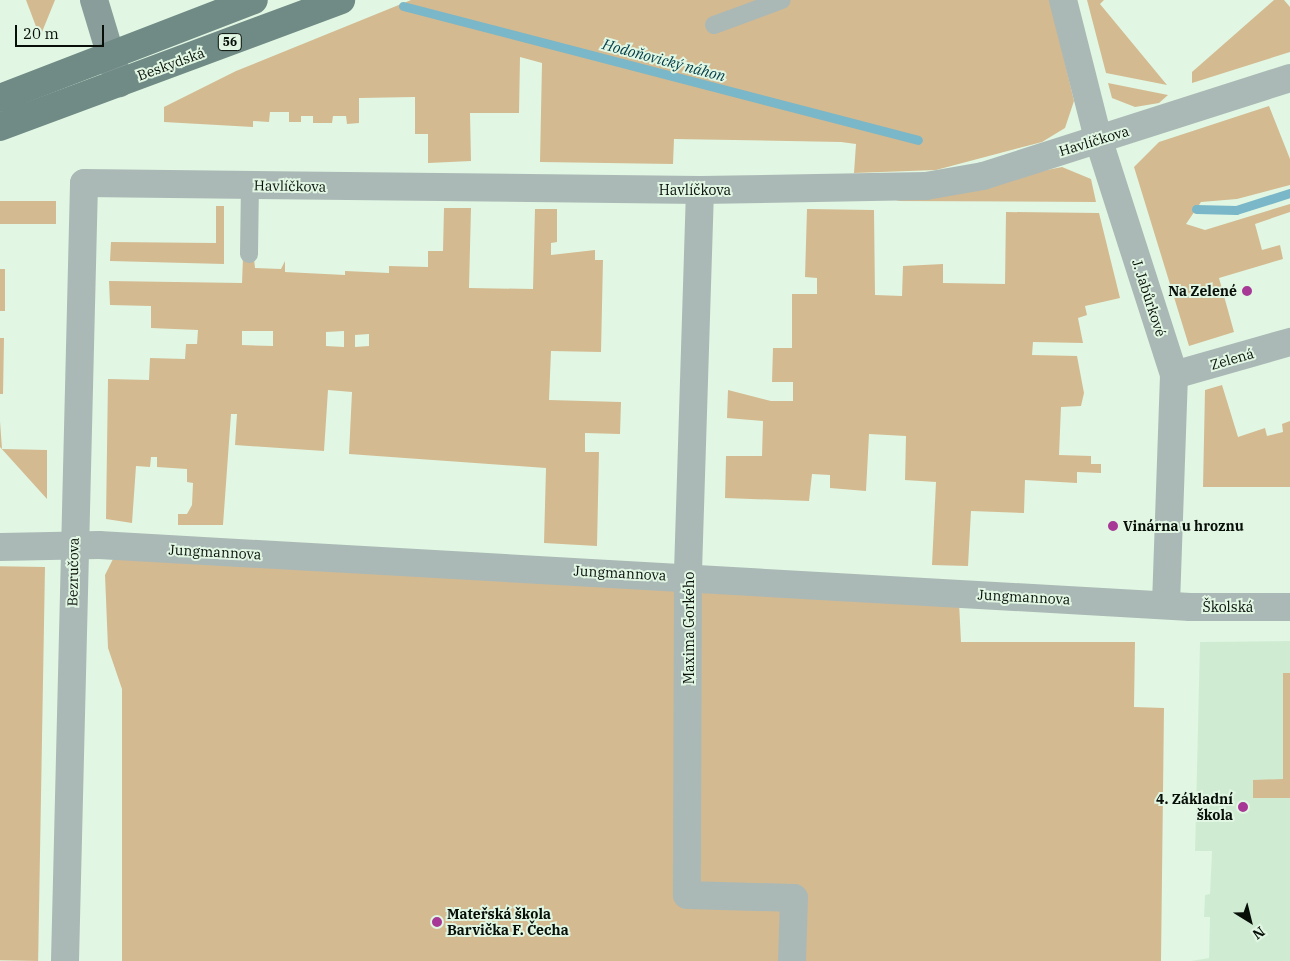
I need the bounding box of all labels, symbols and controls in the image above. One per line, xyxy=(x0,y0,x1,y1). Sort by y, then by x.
scale bar xyxy=(18,15,106,47)
text: 20 m xyxy=(23,24,59,43)
road number: 56 xyxy=(218,32,242,52)
water label: Hodoňovický náhon xyxy=(601,35,727,85)
street label: Beskydská xyxy=(135,44,207,84)
street label: Havlíčkova xyxy=(1057,122,1131,160)
street label: Havlíčkova xyxy=(254,177,326,195)
street label: Havlíčkova xyxy=(659,182,731,198)
street label: J. Jabůrkové xyxy=(1129,257,1169,339)
place label: Na Zelené xyxy=(1168,283,1237,299)
marker: Na Zelené xyxy=(1241,285,1253,297)
street label: Zelená xyxy=(1208,345,1256,373)
place label: Vinárna u hroznu xyxy=(1123,518,1244,534)
marker: Vinárna u hroznu xyxy=(1107,520,1119,532)
street label: Bezručova xyxy=(64,537,82,607)
street label: Jungmannova xyxy=(168,541,262,563)
street label: Jungmannova xyxy=(573,562,667,584)
street label: Maxima Gorkého xyxy=(681,572,697,684)
street label: Jungmannova xyxy=(977,586,1071,608)
street label: Školská xyxy=(1203,599,1253,615)
place label: 4. Základní škola xyxy=(1156,791,1233,824)
marker: 4. Základní škola xyxy=(1237,801,1249,813)
north arrow xyxy=(1225,896,1275,946)
place label: Mateřská škola Barvička F. Čecha xyxy=(447,906,569,939)
marker: Mateřská škola Barvička F. Čecha xyxy=(431,916,443,928)
text: N xyxy=(1249,923,1269,944)

